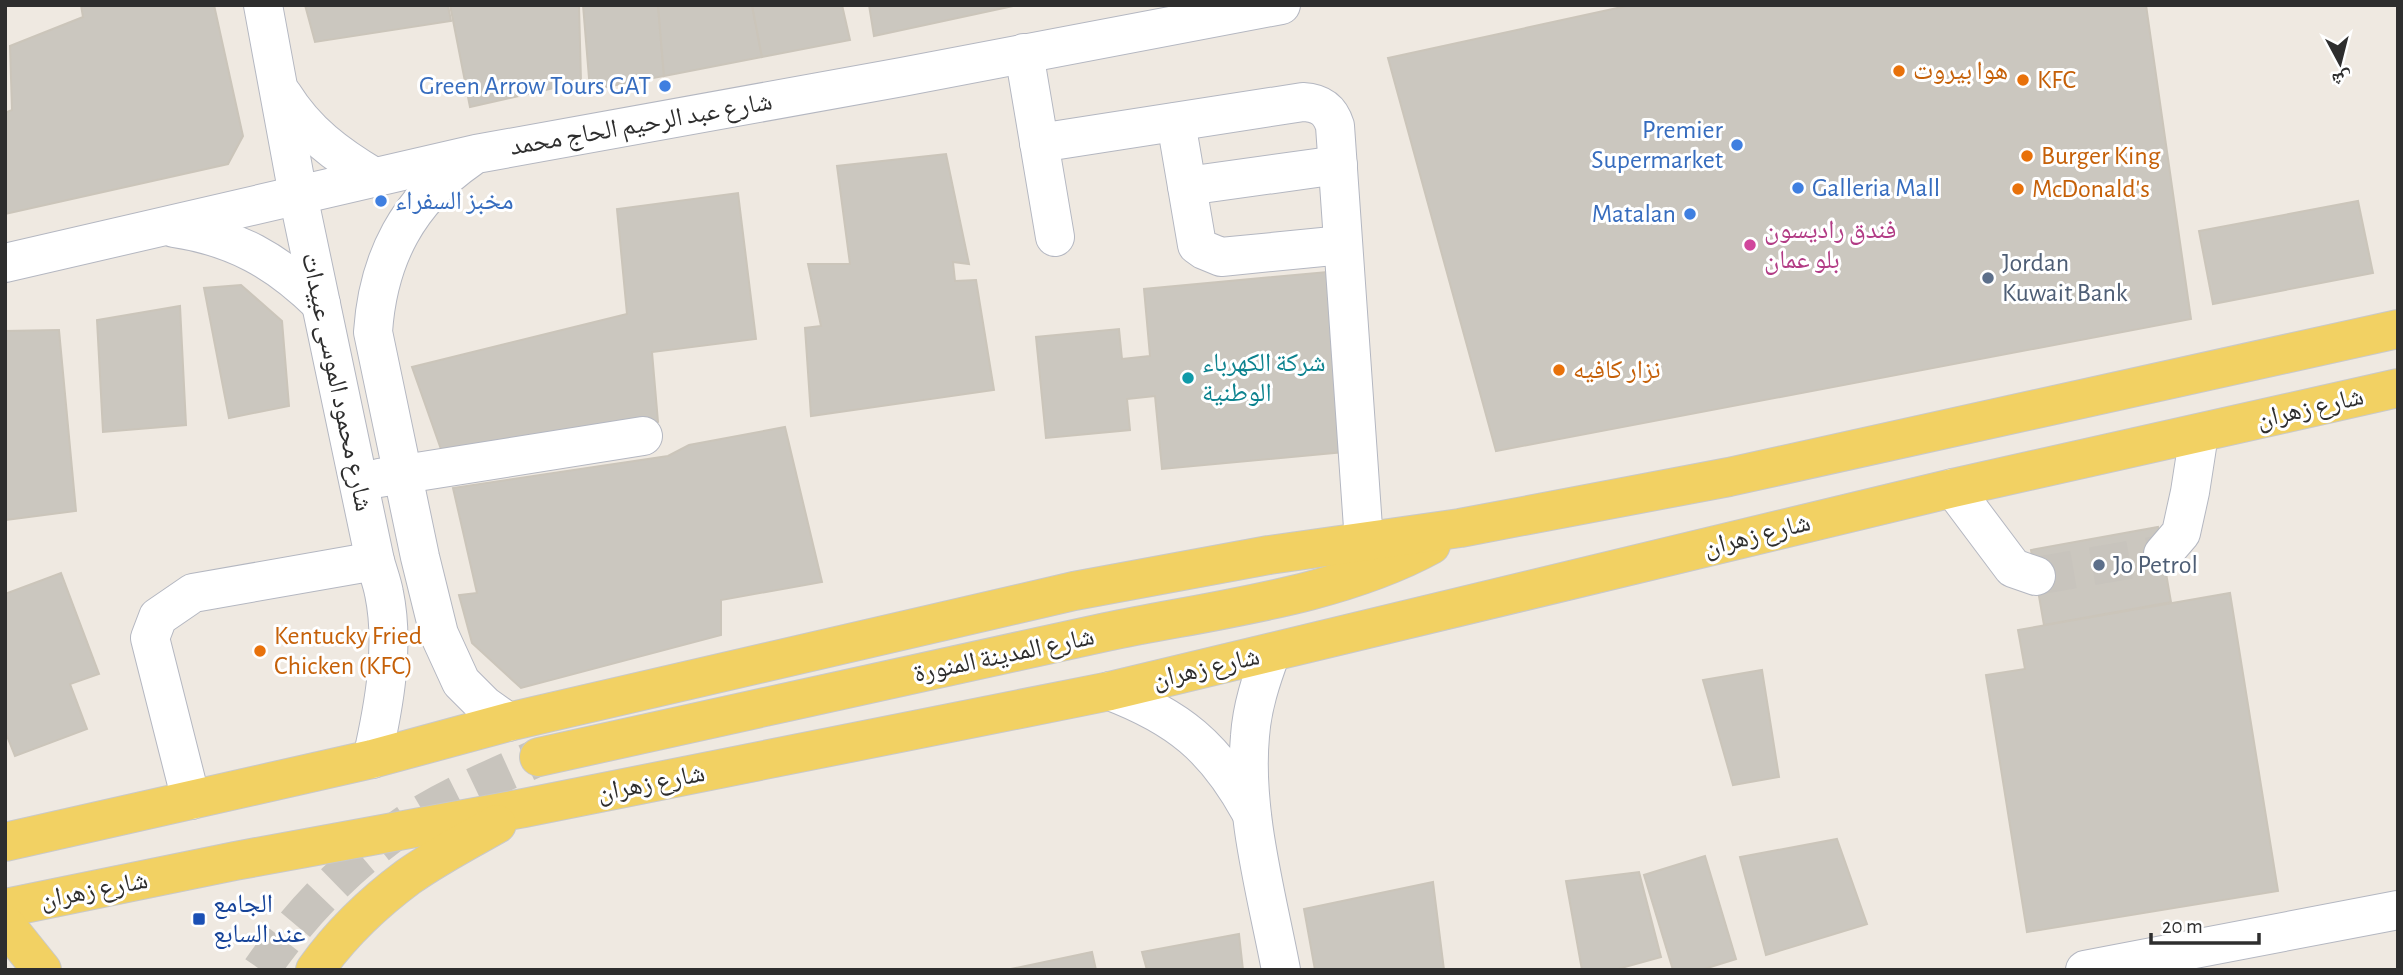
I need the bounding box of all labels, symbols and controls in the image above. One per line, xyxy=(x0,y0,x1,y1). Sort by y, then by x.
north arrow xyxy=(2305,28,2375,98)
place label: هوا بيروت xyxy=(1913,58,2008,85)
marker: هوا بيروت xyxy=(1891,63,1907,79)
place label: KFC xyxy=(2037,67,2076,93)
text: ش xyxy=(2331,67,2353,89)
marker: KFC xyxy=(2015,72,2031,88)
place label: Green Arrow Tours GAT xyxy=(419,73,651,99)
marker: Green Arrow Tours GAT xyxy=(657,78,673,94)
street label: شارع عبد الرحيم الحاج محمد xyxy=(508,88,775,163)
place label: Premier Supermarket xyxy=(1591,117,1724,173)
marker: Premier Supermarket xyxy=(1729,137,1745,153)
place label: Burger King xyxy=(2041,143,2161,169)
marker: Burger King xyxy=(2019,148,2035,164)
place label: Galleria Mall xyxy=(1812,175,1940,201)
place label: McDonald's xyxy=(2032,176,2150,202)
marker: Galleria Mall xyxy=(1790,180,1806,196)
marker: McDonald's xyxy=(2010,181,2026,197)
place label: مخبز السفراء xyxy=(395,188,514,215)
marker: مخبز السفراء xyxy=(373,193,389,209)
place label: Matalan xyxy=(1592,201,1676,227)
marker: Matalan xyxy=(1682,206,1698,222)
place label: فندق راديسون بلو عمان xyxy=(1764,217,1897,275)
marker: فندق راديسون بلو عمان xyxy=(1742,237,1758,253)
street label: شارع محمود الموسى عبيدات xyxy=(295,250,377,514)
place label: Jordan Kuwait Bank xyxy=(2002,250,2128,306)
marker: Jordan Kuwait Bank xyxy=(1980,270,1996,286)
place label: شركة الكهرباء الوطنية xyxy=(1202,350,1326,407)
place label: نزار كافيه xyxy=(1573,357,1661,384)
marker: نزار كافيه xyxy=(1551,362,1567,378)
marker: شركة الكهرباء الوطنية xyxy=(1180,370,1196,386)
street label: شارع زهران xyxy=(2254,383,2366,435)
street label: شارع زهران xyxy=(1701,509,1813,563)
place label: Jo Petrol xyxy=(2113,552,2198,578)
marker: Jo Petrol xyxy=(2091,557,2107,573)
place label: Kentucky Fried Chicken (KFC) xyxy=(274,623,422,679)
street label: شارع المدينة المنورة xyxy=(911,623,1097,689)
marker: Kentucky Fried Chicken (KFC) xyxy=(252,643,268,659)
street label: شارع زهران xyxy=(1150,643,1262,695)
street label: شارع زهران xyxy=(595,760,707,808)
street label: شارع زهران xyxy=(38,867,150,915)
place label: الجامع عند السابع xyxy=(213,891,305,950)
scale bar xyxy=(2151,902,2260,946)
marker: الجامع عند السابع xyxy=(191,911,207,927)
text: 20 m xyxy=(2162,916,2203,937)

